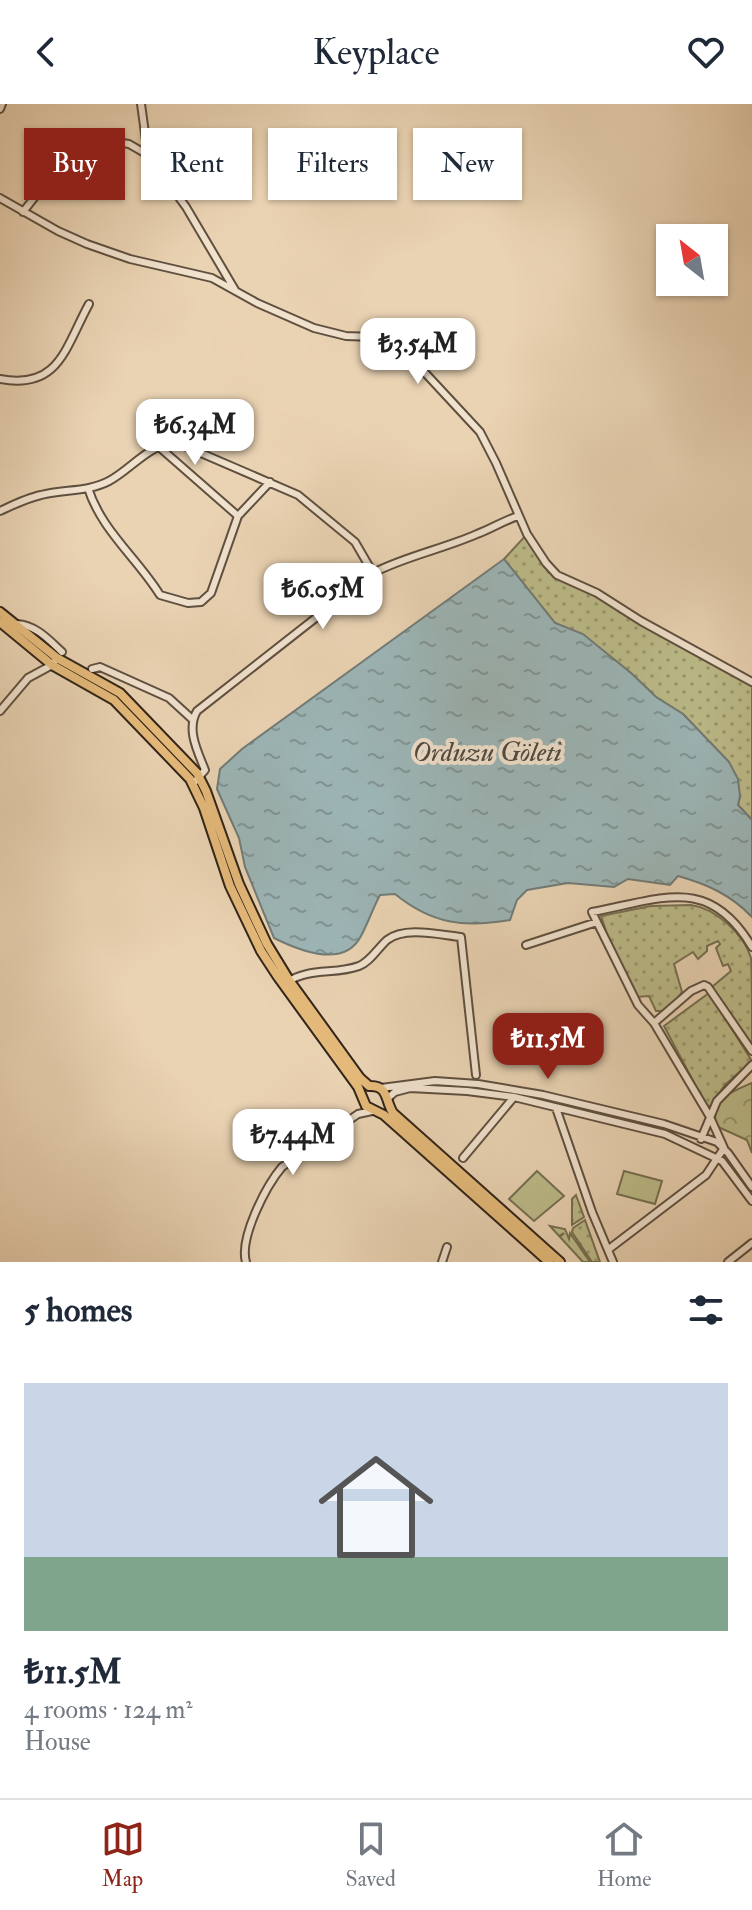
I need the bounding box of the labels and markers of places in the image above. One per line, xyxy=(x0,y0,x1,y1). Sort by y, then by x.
pin: ₺3.54M xyxy=(353,318,483,386)
pin: ₺6.34M xyxy=(130,399,260,467)
pin: ₺6.05M xyxy=(258,563,388,631)
pin: ₺11.5M xyxy=(483,1013,613,1081)
pin: ₺7.44M xyxy=(228,1109,358,1177)

